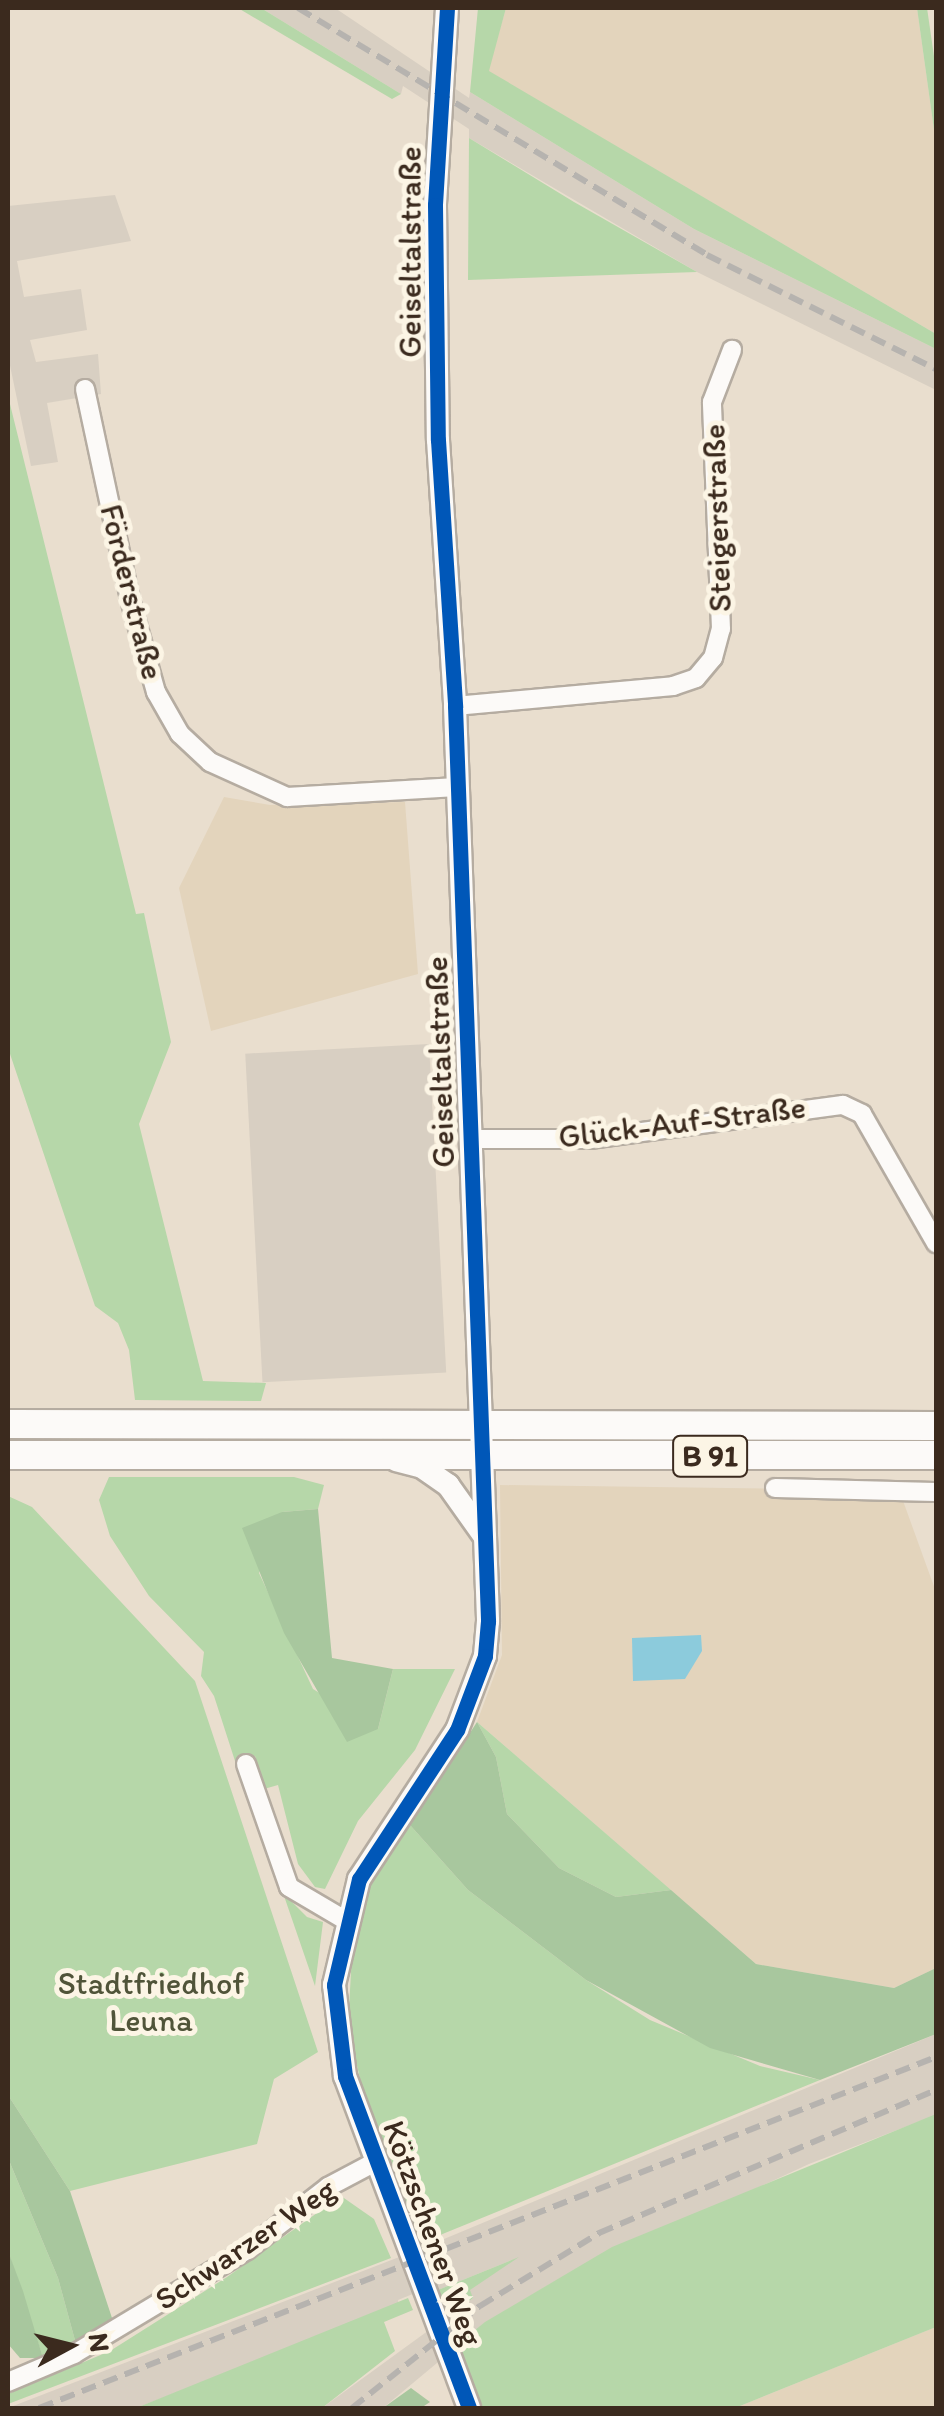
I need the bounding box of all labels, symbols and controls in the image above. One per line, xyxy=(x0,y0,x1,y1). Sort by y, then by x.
street label: Geiseltalstraße xyxy=(391,146,429,358)
street label: Steigerstraße xyxy=(695,423,739,613)
street label: Förderstraße xyxy=(92,500,172,684)
street label: Geiseltalstraße xyxy=(417,956,463,1168)
street label: Glück-Auf-Straße xyxy=(556,1088,808,1156)
road number: B 91 xyxy=(670,1431,750,1481)
park label: Stadtfriedhof Leuna xyxy=(58,1965,244,2040)
street label: Kötzschener Weg xyxy=(375,2116,491,2350)
street label: Schwarzer Weg xyxy=(148,2170,342,2318)
north arrow xyxy=(20,2296,120,2396)
text: N xyxy=(82,2331,118,2354)

